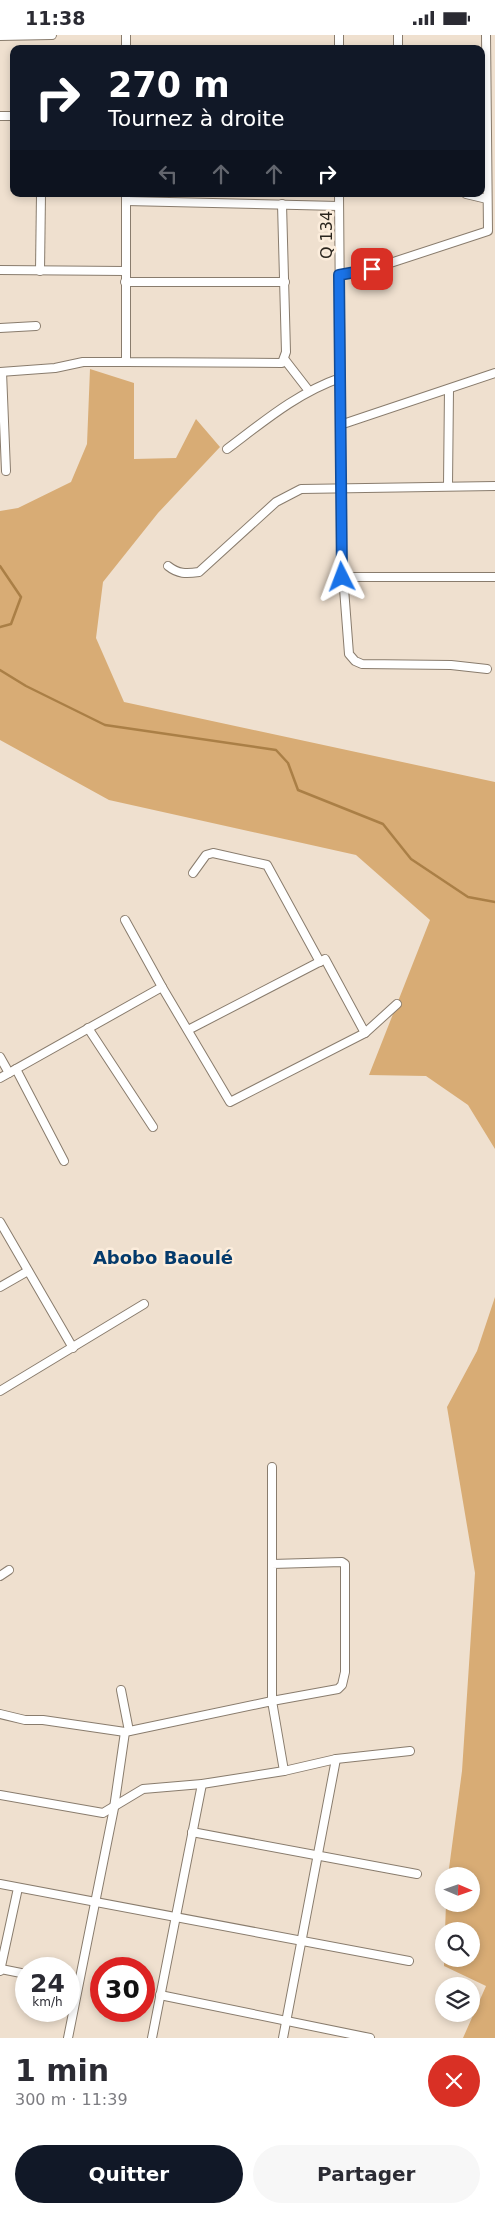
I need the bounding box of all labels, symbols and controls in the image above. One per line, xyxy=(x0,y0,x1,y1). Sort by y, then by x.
text: 11:38 xyxy=(25,7,85,29)
icon: right xyxy=(25,65,90,130)
text: 270 m xyxy=(108,65,230,105)
text: Tournez à droite xyxy=(108,106,285,131)
icon: left xyxy=(154,160,182,188)
icon: ahead xyxy=(207,160,235,188)
icon: ahead xyxy=(260,160,288,188)
icon: right xyxy=(313,160,341,188)
street label: Q 134 xyxy=(317,211,336,259)
pin xyxy=(351,248,393,290)
icon: arrive xyxy=(358,255,386,283)
position arrow xyxy=(315,550,367,602)
district label: Abobo Baoulé xyxy=(93,1247,233,1268)
north arrow xyxy=(435,1867,480,1913)
map controls xyxy=(435,1867,480,2022)
button: search xyxy=(435,1922,480,1967)
speed limit sign: 30 xyxy=(90,1957,155,2022)
text: 24 xyxy=(30,1969,65,1998)
button: layers xyxy=(435,1977,480,2022)
text: km/h xyxy=(32,1995,63,2009)
text: 1 min xyxy=(15,2053,109,2088)
button: close xyxy=(428,2055,480,2107)
text: 300 m · 11:39 xyxy=(15,2090,128,2109)
button: Quitter xyxy=(15,2145,243,2203)
button: Partager xyxy=(253,2145,480,2203)

